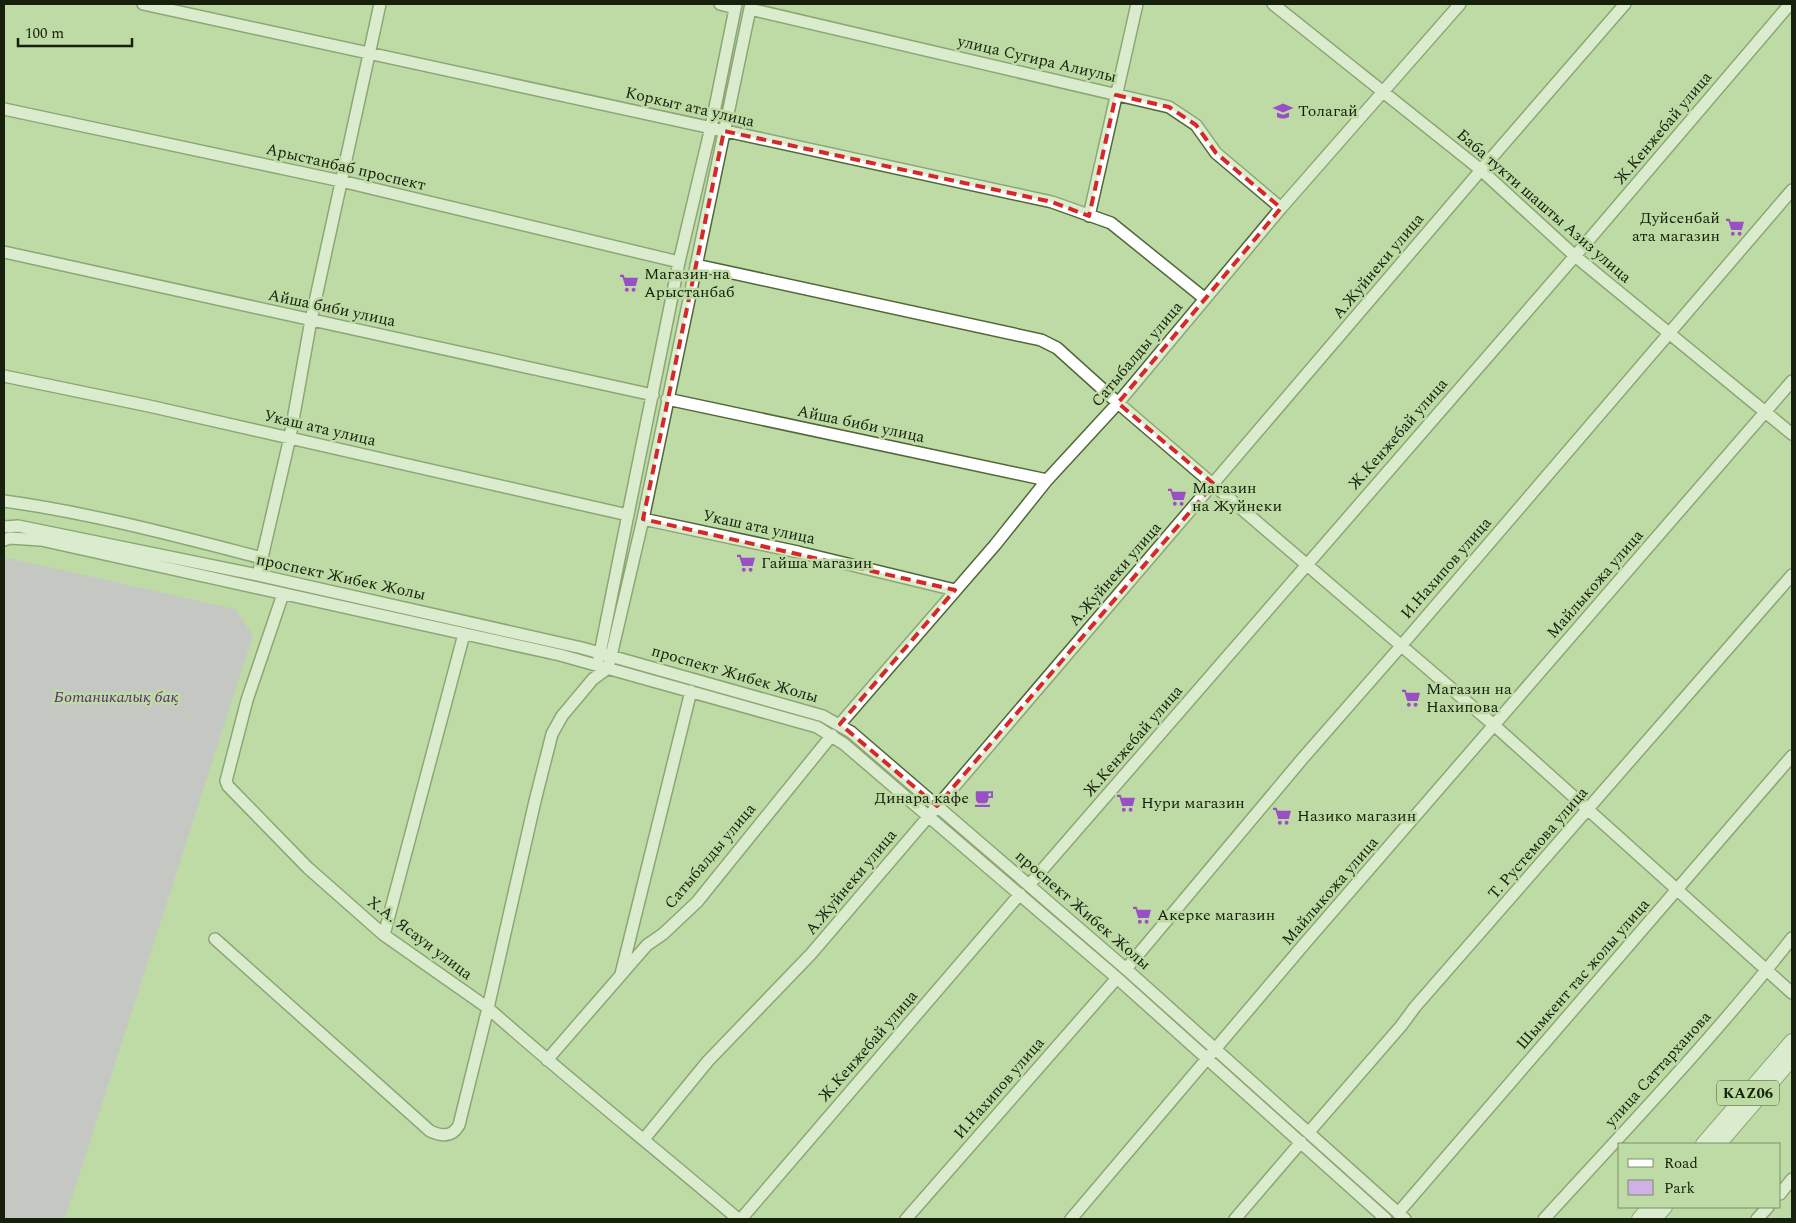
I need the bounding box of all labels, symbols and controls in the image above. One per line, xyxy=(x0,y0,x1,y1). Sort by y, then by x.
scale bar xyxy=(18,15,131,47)
text: 100 m xyxy=(25,22,64,45)
street label: улица Сугира Алиулы xyxy=(954,29,1119,89)
street label: Ж.Кенжебай улица xyxy=(1608,66,1718,190)
street label: Коркыт ата улица xyxy=(623,80,757,134)
place label: Толагай xyxy=(1298,99,1358,123)
school or university icon: Толагай xyxy=(1272,100,1294,122)
street label: Баба тукти шашты Азиз улица xyxy=(1451,123,1637,289)
street label: Арыстанбаб проспект xyxy=(264,137,428,197)
place label: Дуйсенбай ата магазин xyxy=(1632,206,1720,248)
street label: А.Жуйнеки улица xyxy=(1326,208,1430,324)
supermarket icon: Дуйсенбай ата магазин xyxy=(1724,216,1746,238)
place label: Магазин на Арыстанбаб xyxy=(644,262,735,304)
supermarket icon: Магазин на Арыстанбаб xyxy=(618,272,640,294)
street label: Айша биби улица xyxy=(266,283,398,333)
street label: Сатыбалды улица xyxy=(1085,296,1189,412)
street label: Ж.Кенжебай улица xyxy=(1342,373,1454,495)
street label: Айша биби улица xyxy=(795,399,927,449)
street label: Укаш ата улица xyxy=(262,403,379,453)
place label: Магазин на Жуйнеки xyxy=(1192,476,1282,518)
supermarket icon: Магазин на Жуйнеки xyxy=(1166,486,1188,508)
street label: Укаш ата улица xyxy=(701,503,818,551)
street label: И.Нахипов улица xyxy=(1395,512,1497,624)
street label: А.Жуйнеки улица xyxy=(1063,516,1167,632)
street label: Майлыкожа улица xyxy=(1541,524,1649,644)
street label: проспект Жибек Жолы xyxy=(254,547,428,607)
place label: Гайша магазин xyxy=(761,551,872,575)
supermarket icon: Гайша магазин xyxy=(735,552,757,574)
street label: проспект Жибек Жолы xyxy=(649,639,821,709)
place label: Магазин на Нахипова xyxy=(1426,677,1512,719)
street label: Ж.Кенжебай улица xyxy=(1077,680,1189,802)
park label: Ботаникалық бақ xyxy=(54,685,179,709)
supermarket icon: Магазин на Нахипова xyxy=(1400,687,1422,709)
street label: Т. Рустемова улица xyxy=(1482,781,1594,905)
place label: Динара кафе xyxy=(874,786,969,810)
cafe icon: Динара кафе xyxy=(973,787,995,809)
place label: Нури магазин xyxy=(1141,791,1245,815)
supermarket icon: Нури магазин xyxy=(1115,792,1137,814)
street label: Сатыбалды улица xyxy=(658,798,762,914)
place label: Назико магазин xyxy=(1297,804,1416,828)
supermarket icon: Назико магазин xyxy=(1271,805,1293,827)
street label: А.Жуйнеки улица xyxy=(799,824,903,940)
street label: Майлыкожа улица xyxy=(1276,831,1384,951)
street label: проспект Жибек Жолы xyxy=(1010,844,1156,976)
street label: Х.А. Ясауи улица xyxy=(362,890,478,986)
street label: Шымкент тас жолы улица xyxy=(1511,893,1656,1055)
place label: Акерке магазин xyxy=(1157,903,1275,927)
supermarket icon: Акерке магазин xyxy=(1131,904,1153,926)
street label: Ж.Кенжебай улица xyxy=(812,985,924,1107)
street label: улица Саттарханова xyxy=(1598,1005,1717,1133)
street label: И.Нахипов улица xyxy=(948,1032,1050,1144)
road number: KАZ06 xyxy=(1717,1080,1779,1106)
legend xyxy=(1618,1143,1781,1208)
text: Road xyxy=(1664,1152,1698,1175)
text: Park xyxy=(1664,1177,1695,1200)

